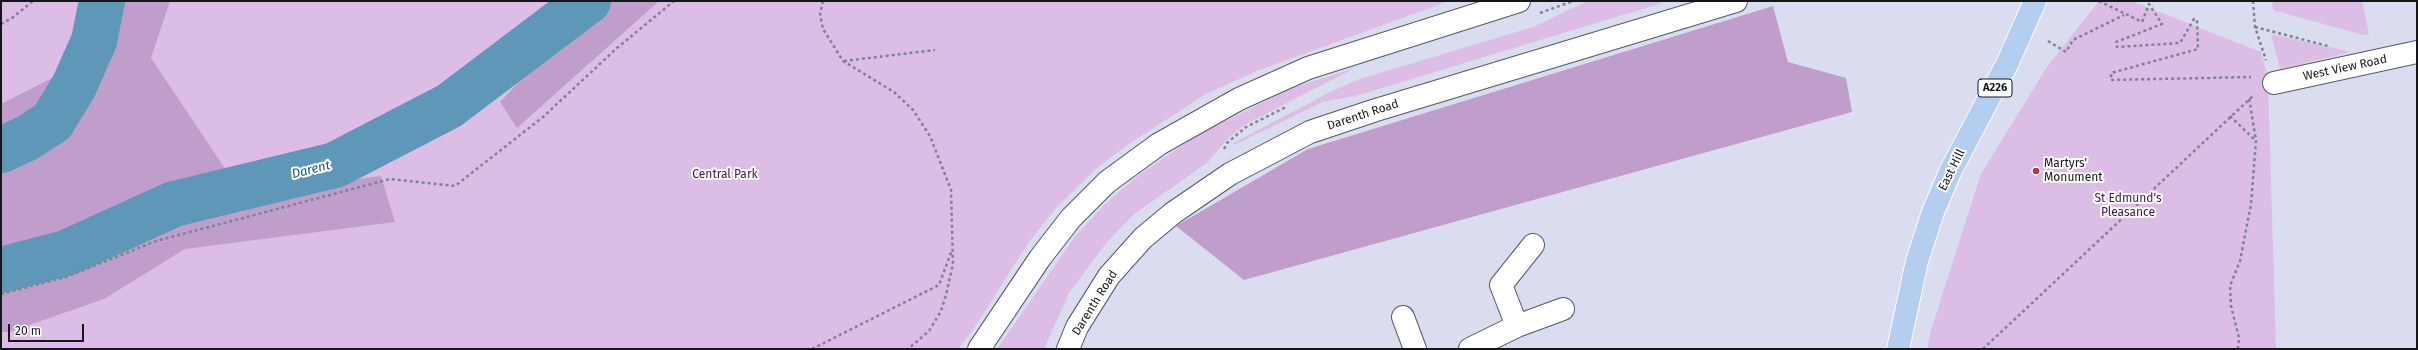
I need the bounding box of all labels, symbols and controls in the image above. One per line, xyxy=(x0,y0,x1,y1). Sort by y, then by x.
street label: West View Road xyxy=(2302,52,2388,84)
road number: A226 xyxy=(1978,79,2012,97)
street label: Darenth Road xyxy=(1325,97,1401,133)
street label: East Hill xyxy=(1936,147,1968,193)
place label: Martyrs' Monument xyxy=(2044,157,2103,185)
water label: Darent xyxy=(290,158,332,182)
marker: Martyrs' Monument xyxy=(2031,166,2041,176)
park label: Central Park xyxy=(692,168,758,182)
park label: St Edmund's Pleasance xyxy=(2095,192,2161,220)
street label: Darenth Road xyxy=(1069,268,1121,338)
scale bar xyxy=(10,316,86,342)
text: 20 m xyxy=(15,324,41,338)

